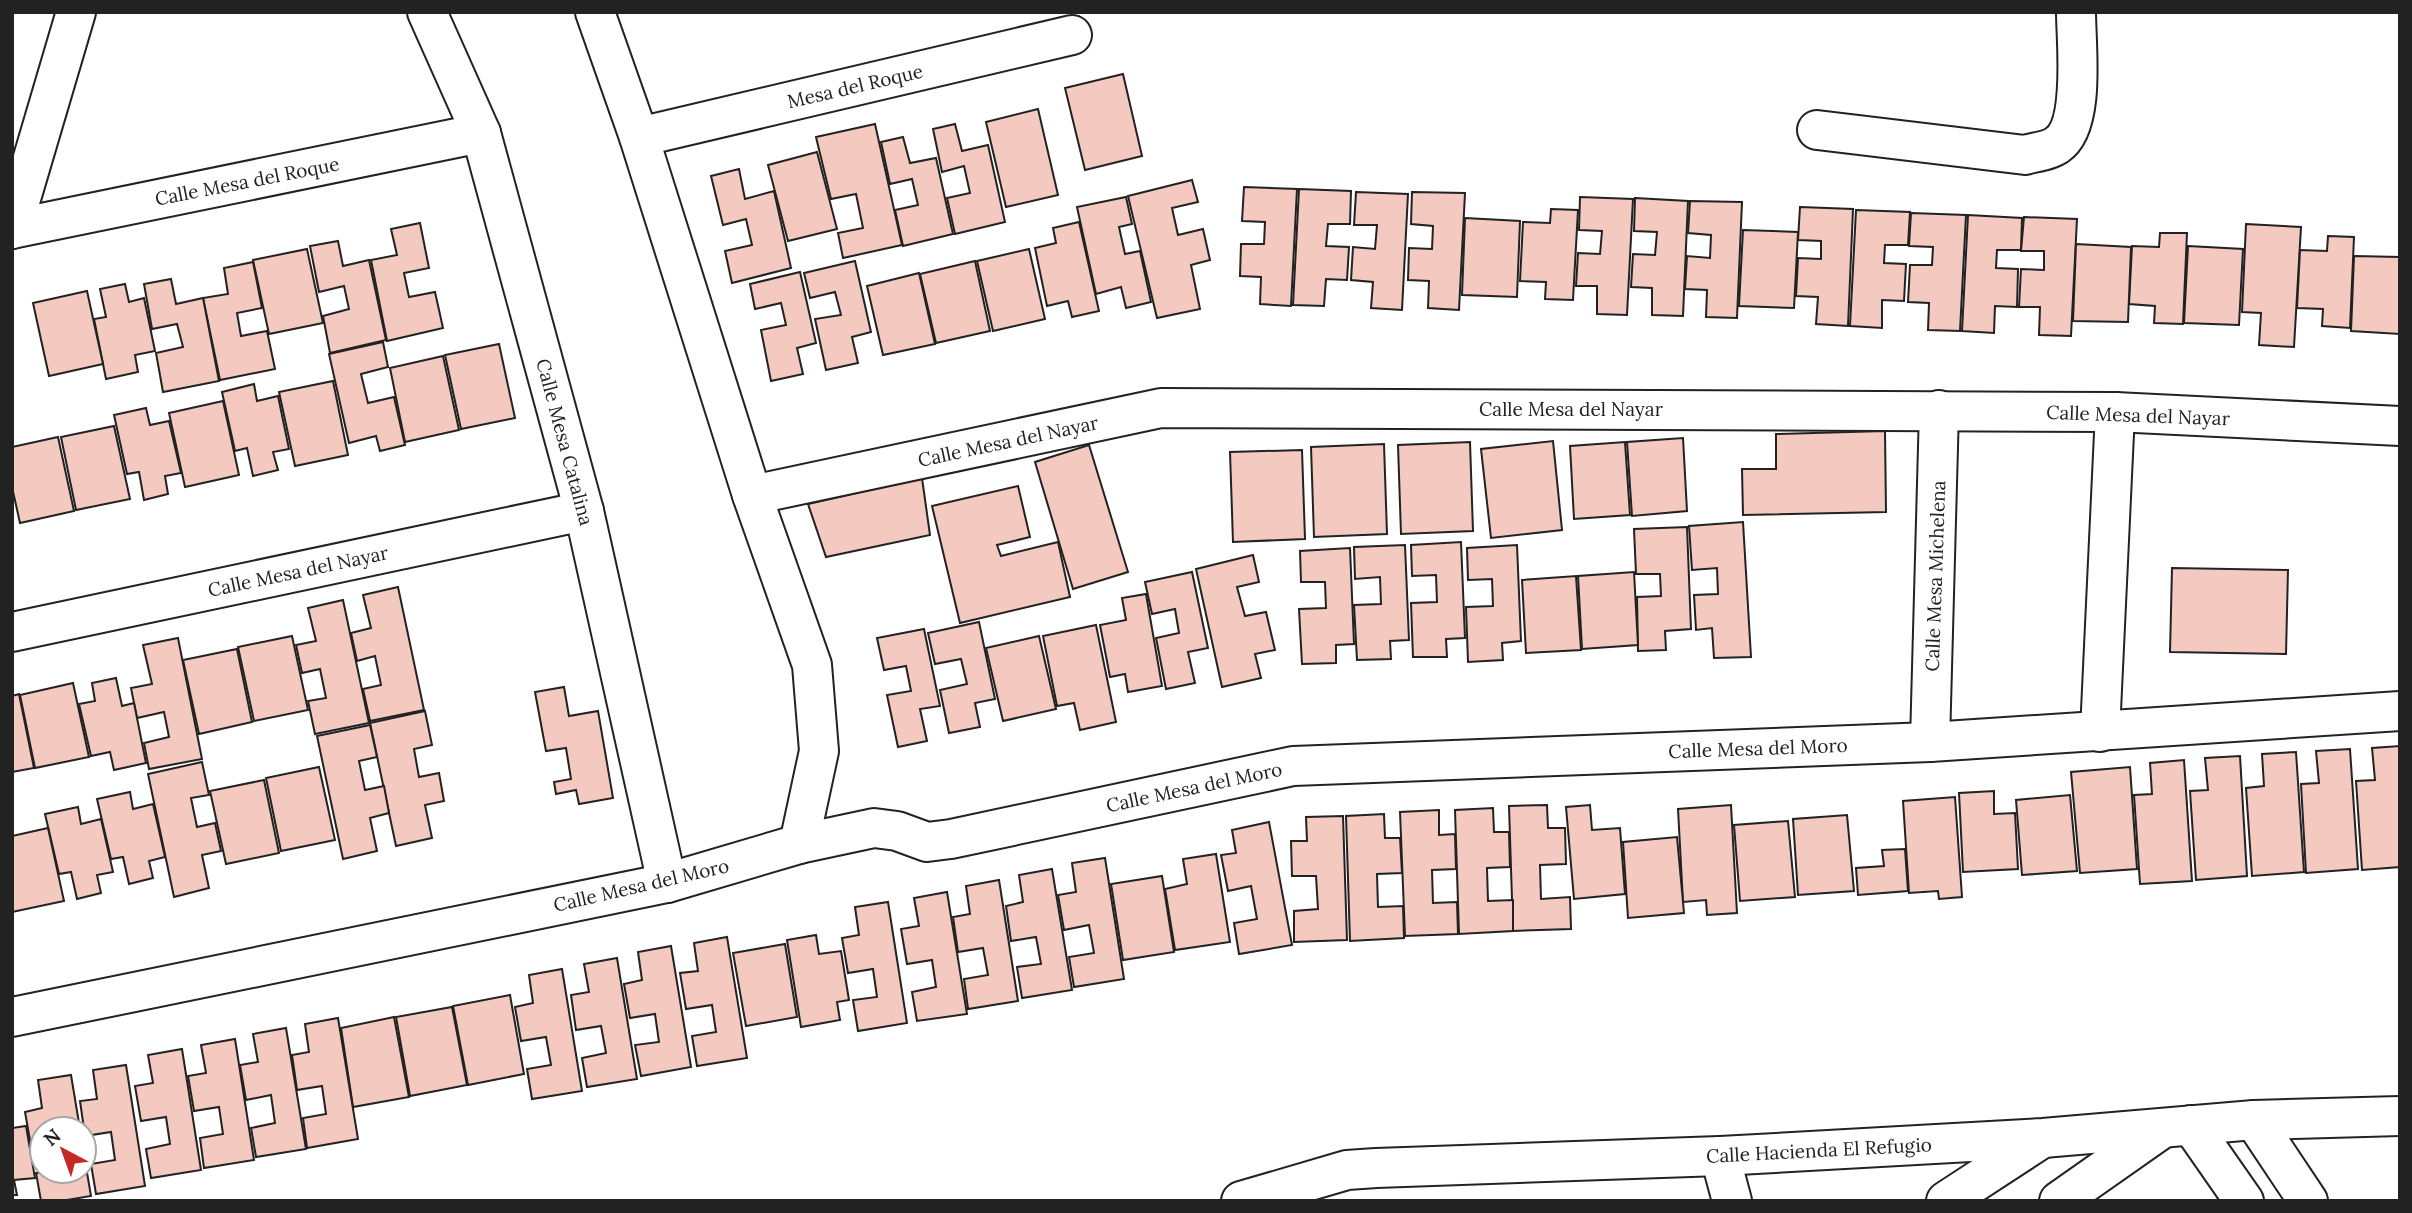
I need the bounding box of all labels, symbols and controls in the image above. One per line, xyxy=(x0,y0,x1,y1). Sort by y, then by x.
street label: Mesa del Roque xyxy=(785,59,925,113)
street label: Calle Mesa del Roque xyxy=(153,151,341,211)
street label: Calle Mesa Catalina xyxy=(531,356,599,528)
street label: Calle Mesa del Nayar xyxy=(1479,397,1664,421)
street label: Calle Mesa del Nayar xyxy=(2046,400,2231,430)
street label: Calle Mesa del Nayar xyxy=(916,410,1101,472)
street label: Calle Mesa Michelena xyxy=(1920,480,1950,672)
street label: Calle Mesa del Nayar xyxy=(206,540,391,602)
street label: Calle Mesa del Moro xyxy=(1668,733,1848,763)
street label: Calle Mesa del Moro xyxy=(1104,757,1284,817)
street label: Calle Mesa del Moro xyxy=(551,853,731,917)
north arrow xyxy=(28,1115,98,1185)
text: N xyxy=(38,1123,65,1151)
street label: Calle Hacienda El Refugio xyxy=(1706,1132,1932,1168)

